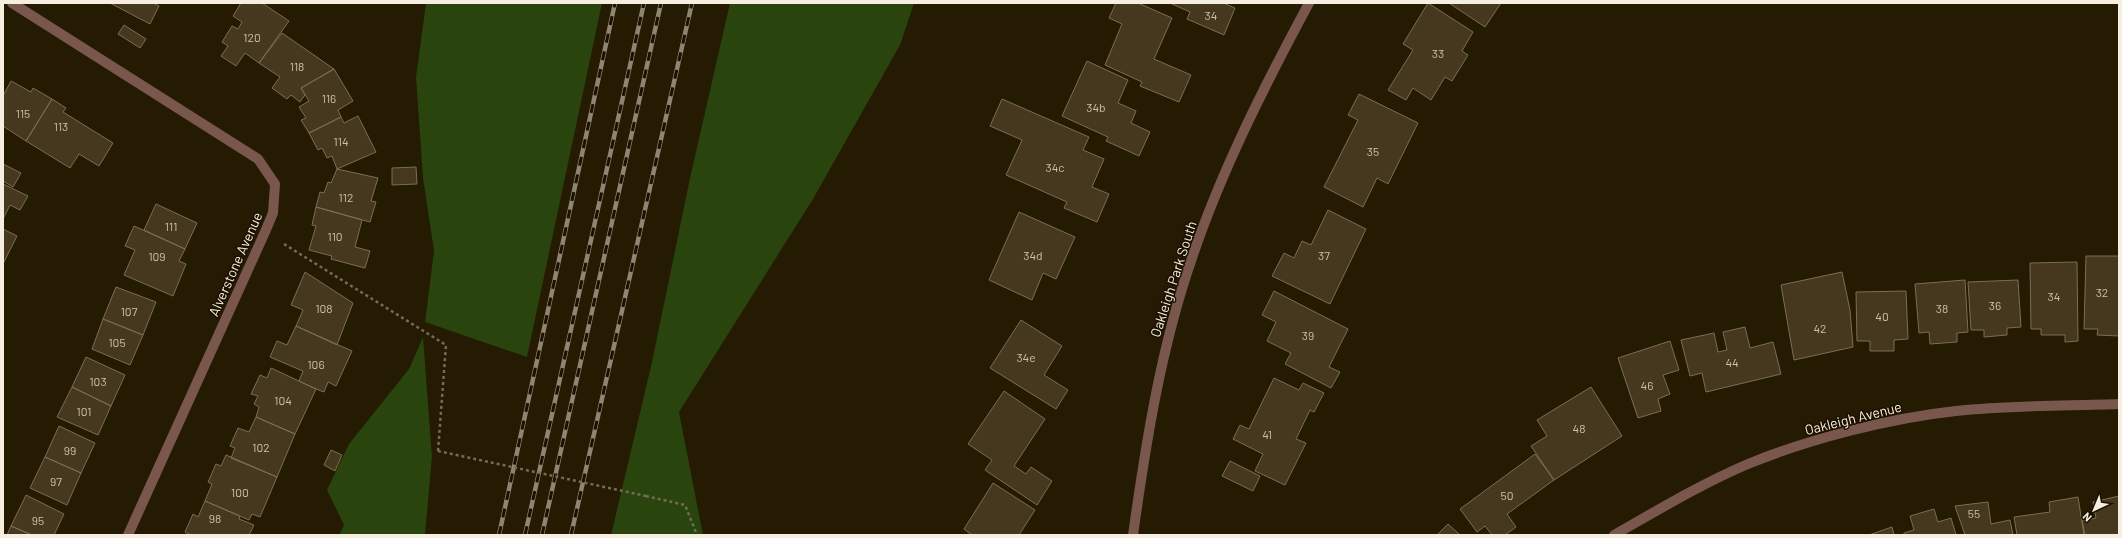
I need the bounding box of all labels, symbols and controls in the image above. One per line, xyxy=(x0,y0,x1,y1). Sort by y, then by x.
house number: 34 xyxy=(1205,8,1217,22)
house number: 120 xyxy=(243,30,261,44)
house number: 33 xyxy=(1432,46,1444,60)
house number: 118 xyxy=(290,59,304,73)
house number: 116 xyxy=(322,91,336,105)
house number: 34b xyxy=(1086,100,1106,114)
house number: 115 xyxy=(16,106,30,120)
house number: 113 xyxy=(54,119,68,133)
house number: 114 xyxy=(333,134,349,148)
house number: 35 xyxy=(1367,144,1379,158)
house number: 34c xyxy=(1045,160,1065,174)
house number: 112 xyxy=(339,190,353,204)
street label: Alverstone Avenue xyxy=(204,209,266,319)
house number: 111 xyxy=(165,219,177,233)
street label: Oakleigh Park South xyxy=(1146,219,1200,339)
house number: 110 xyxy=(327,229,343,243)
house number: 34d xyxy=(1023,248,1043,262)
house number: 37 xyxy=(1318,248,1330,262)
house number: 109 xyxy=(148,249,166,263)
house number: 32 xyxy=(2096,285,2108,299)
house number: 34 xyxy=(2048,289,2060,303)
house number: 36 xyxy=(1989,298,2001,312)
house number: 108 xyxy=(315,301,333,315)
house number: 38 xyxy=(1936,301,1948,315)
house number: 107 xyxy=(121,304,138,318)
house number: 40 xyxy=(1875,309,1889,323)
house number: 42 xyxy=(1813,321,1827,335)
house number: 39 xyxy=(1302,328,1314,342)
house number: 105 xyxy=(108,335,126,349)
house number: 34e xyxy=(1016,350,1036,364)
house number: 44 xyxy=(1725,355,1739,369)
house number: 106 xyxy=(307,357,325,371)
house number: 103 xyxy=(89,374,107,388)
house number: 46 xyxy=(1641,378,1653,392)
house number: 104 xyxy=(274,393,292,407)
street label: Oakleigh Avenue xyxy=(1803,398,1903,438)
house number: 101 xyxy=(77,404,91,418)
house number: 48 xyxy=(1573,421,1585,435)
house number: 41 xyxy=(1262,427,1272,441)
house number: 102 xyxy=(252,440,270,454)
house number: 99 xyxy=(64,443,76,457)
house number: 97 xyxy=(50,474,62,488)
house number: 100 xyxy=(231,485,249,499)
house number: 50 xyxy=(1501,488,1513,502)
north arrow xyxy=(2074,490,2114,530)
house number: 55 xyxy=(1968,506,1980,520)
text: N xyxy=(2080,510,2094,525)
house number: 98 xyxy=(209,511,221,525)
house number: 95 xyxy=(32,513,44,527)

